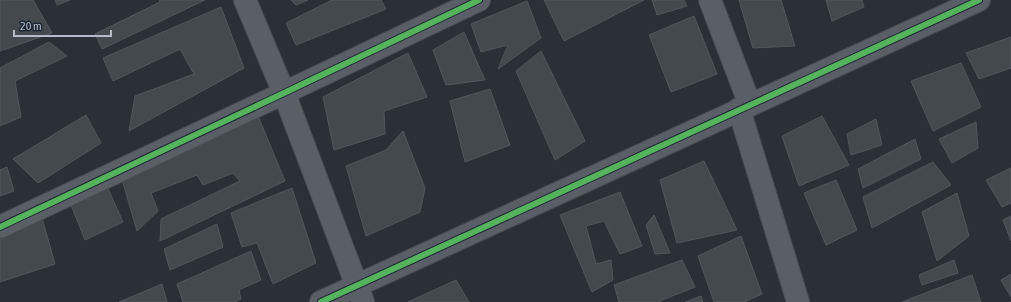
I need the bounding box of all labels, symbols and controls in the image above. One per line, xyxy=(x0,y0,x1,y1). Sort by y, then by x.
scale bar xyxy=(14,12,111,38)
text: 20 m xyxy=(20,19,42,33)

